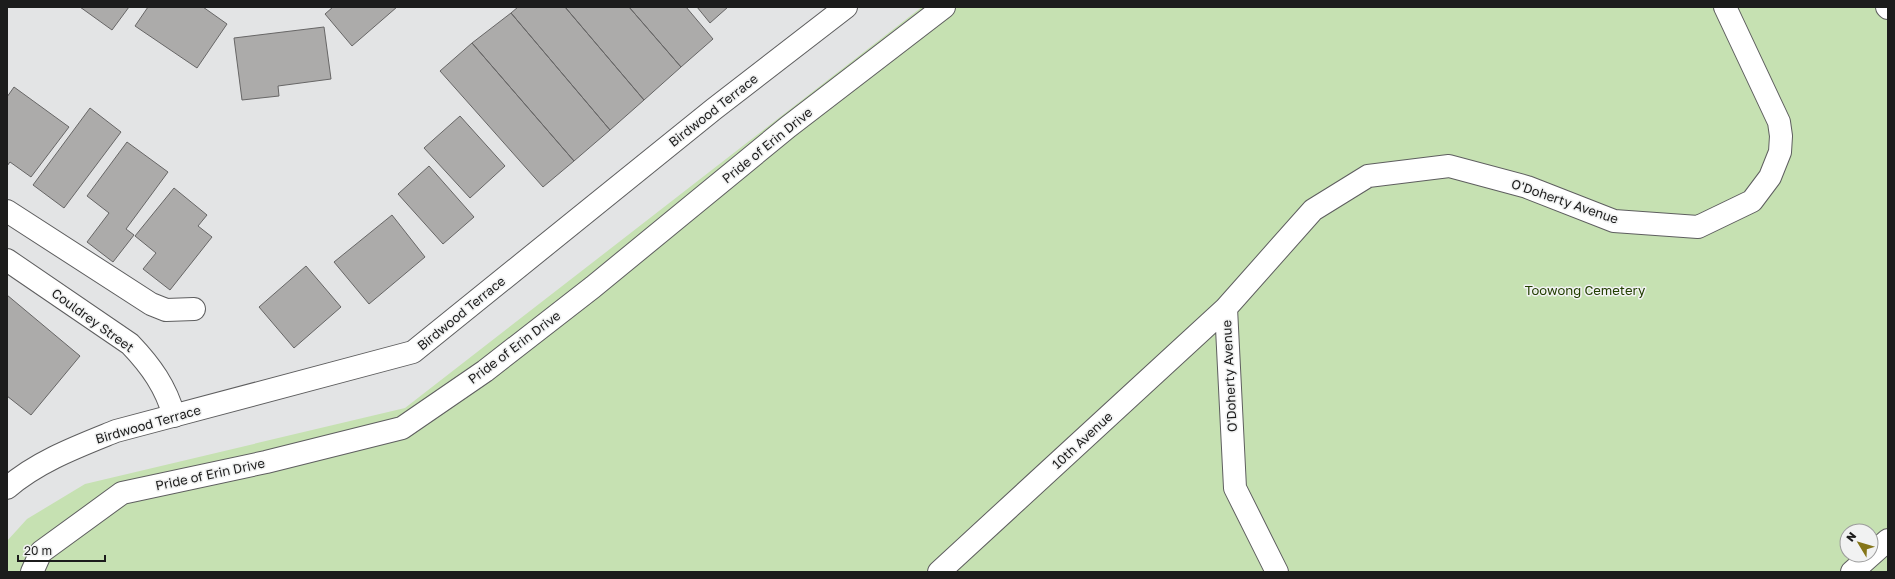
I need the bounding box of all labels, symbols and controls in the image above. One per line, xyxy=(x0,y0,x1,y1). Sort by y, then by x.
street label: Birdwood Terrace xyxy=(665,70,761,150)
street label: Pride of Erin Drive xyxy=(719,104,815,186)
street label: O'Doherty Avenue xyxy=(1509,175,1621,227)
street label: Birdwood Terrace xyxy=(414,273,508,353)
park label: Toowong Cemetery xyxy=(1525,282,1646,298)
street label: Couldrey Street xyxy=(49,285,137,355)
street label: Pride of Erin Drive xyxy=(465,307,563,387)
street label: O'Doherty Avenue xyxy=(1218,320,1240,432)
street label: Birdwood Terrace xyxy=(94,401,202,447)
street label: 10th Avenue xyxy=(1048,408,1116,472)
street label: Pride of Erin Drive xyxy=(154,455,266,493)
north arrow xyxy=(1839,523,1879,563)
text: N xyxy=(1843,529,1858,544)
scale bar xyxy=(18,537,105,563)
text: 20 m xyxy=(24,543,52,558)

